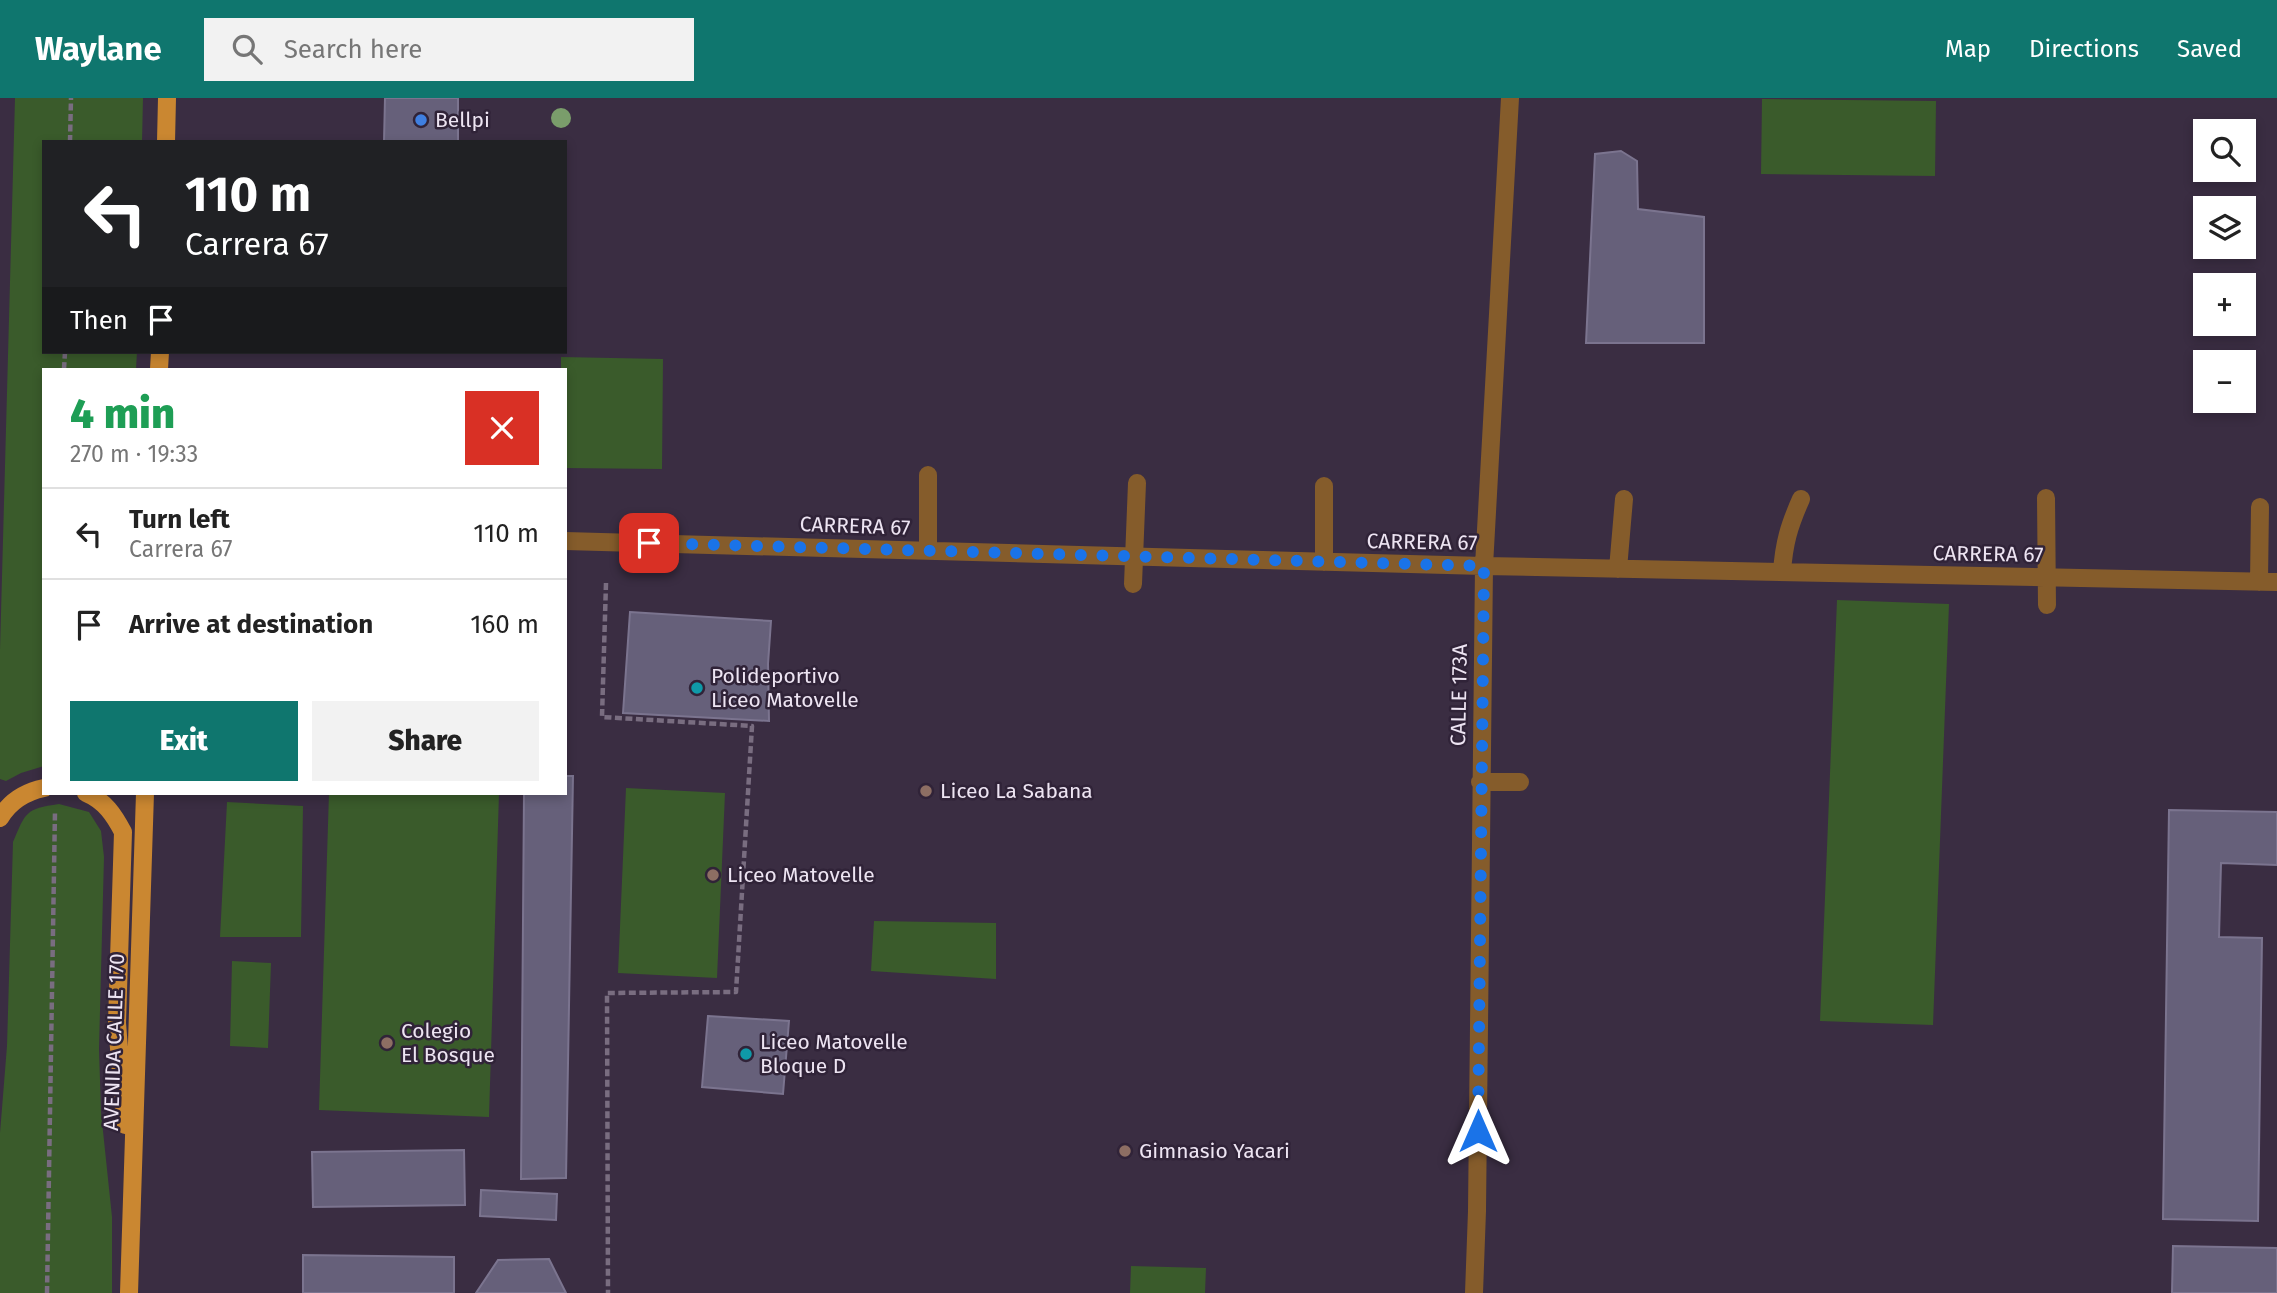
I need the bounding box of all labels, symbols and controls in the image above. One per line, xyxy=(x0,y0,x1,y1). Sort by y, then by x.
search box xyxy=(204,18,694,81)
text: Waylane xyxy=(35,29,162,69)
icon: search xyxy=(228,30,266,68)
text: Search here xyxy=(284,34,423,65)
text: Map xyxy=(1945,35,1991,63)
text: Directions xyxy=(2029,35,2139,63)
text: Saved xyxy=(2177,35,2242,63)
place label: Bellpi xyxy=(435,107,490,133)
marker: Bellpi xyxy=(413,112,429,128)
map controls xyxy=(2193,119,2256,413)
button: search xyxy=(2193,119,2256,182)
text: 110 m xyxy=(185,165,311,224)
icon: left xyxy=(70,168,161,259)
button: layers xyxy=(2193,196,2256,259)
text: Carrera 67 xyxy=(185,225,329,263)
button: + xyxy=(2193,273,2256,336)
icon: arrive xyxy=(142,301,180,339)
text: Then xyxy=(70,305,128,336)
button: − xyxy=(2193,350,2256,413)
text: 4 min xyxy=(70,389,175,439)
button: close xyxy=(465,391,539,465)
text: 270 m · 19:33 xyxy=(70,440,198,468)
text: Turn left xyxy=(129,504,230,535)
street label: CARRERA 67 xyxy=(799,511,911,541)
pin xyxy=(619,513,679,573)
icon: left xyxy=(70,515,108,553)
text: 110 m xyxy=(473,518,539,549)
icon: arrive xyxy=(630,524,668,562)
street label: CARRERA 67 xyxy=(1366,528,1478,556)
text: Carrera 67 xyxy=(129,535,232,563)
street label: CARRERA 67 xyxy=(1932,540,2044,568)
icon: arrive xyxy=(70,606,108,644)
text: Arrive at destination xyxy=(129,609,373,640)
text: 160 m xyxy=(470,609,539,640)
street label: CALLE 173A xyxy=(1445,644,1473,746)
place label: Polideportivo Liceo Matovelle xyxy=(711,663,859,713)
marker: Polideportivo Liceo Matovelle xyxy=(689,680,705,696)
button: Exit xyxy=(70,701,298,781)
button: Share xyxy=(312,701,539,781)
place label: Liceo La Sabana xyxy=(940,778,1093,804)
marker: Liceo La Sabana xyxy=(918,783,934,799)
place label: Liceo Matovelle xyxy=(727,862,875,888)
marker: Liceo Matovelle xyxy=(705,867,721,883)
street label: AVENIDA CALLE 170 xyxy=(98,953,130,1131)
place label: Colegio El Bosque xyxy=(401,1018,495,1068)
place label: Liceo Matovelle Bloque D xyxy=(760,1029,908,1079)
marker: Colegio El Bosque xyxy=(379,1035,395,1051)
marker: Liceo Matovelle Bloque D xyxy=(738,1046,754,1062)
position arrow xyxy=(1441,1094,1515,1168)
place label: Gimnasio Yacari xyxy=(1139,1138,1290,1164)
marker: Gimnasio Yacari xyxy=(1117,1143,1133,1159)

